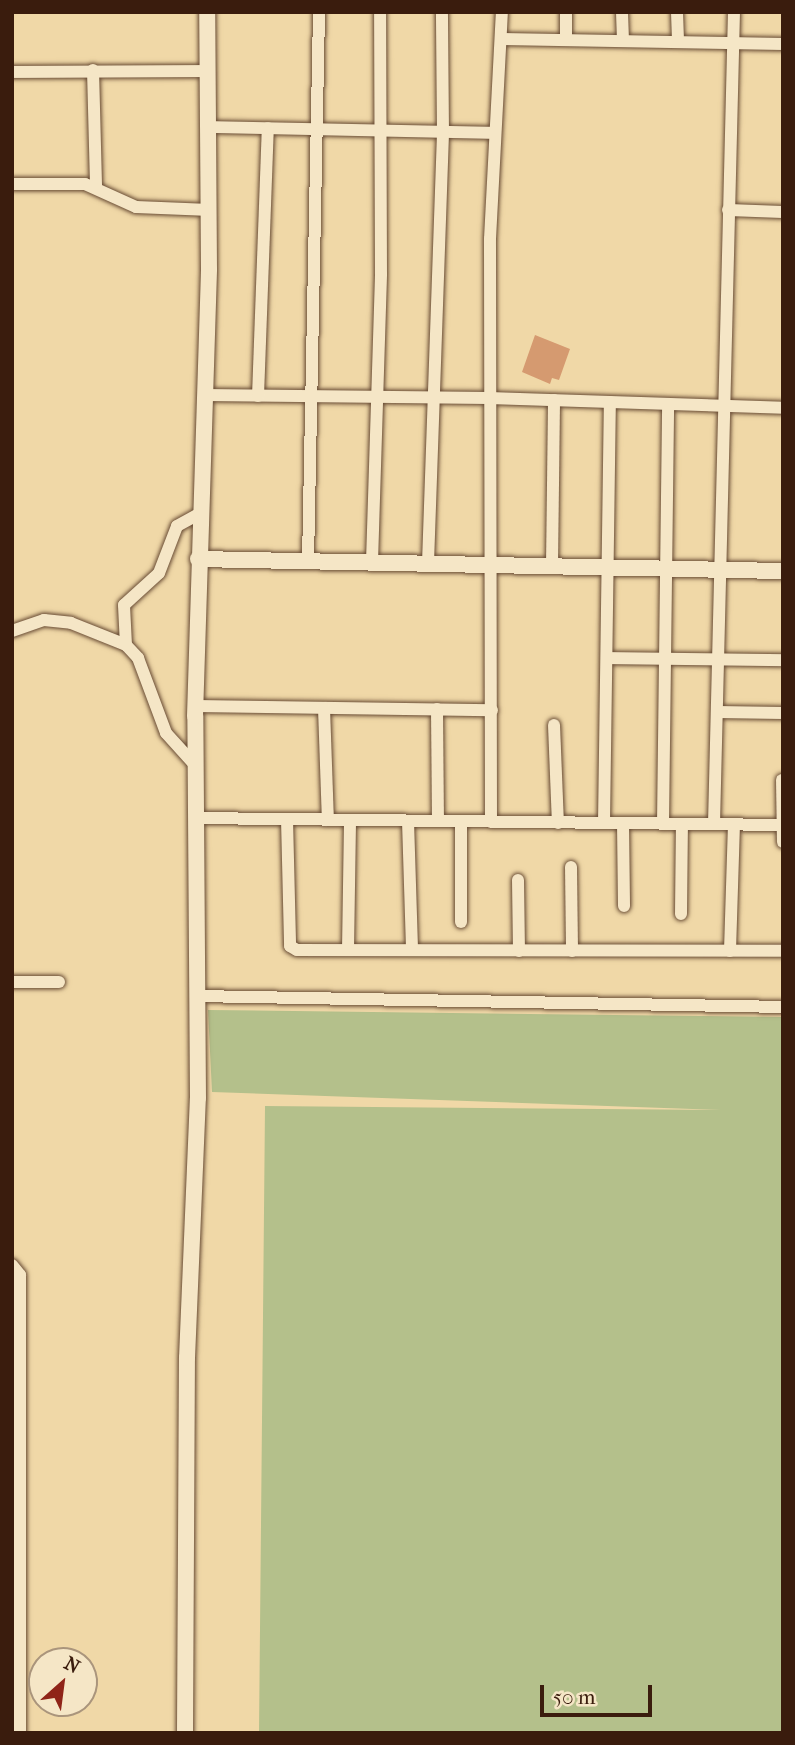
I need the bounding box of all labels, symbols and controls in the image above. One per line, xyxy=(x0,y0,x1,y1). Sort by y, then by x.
north arrow xyxy=(28,1647,98,1717)
text: N xyxy=(60,1652,83,1678)
scale bar xyxy=(543,1672,655,1716)
text: 50 m xyxy=(553,1685,596,1709)

